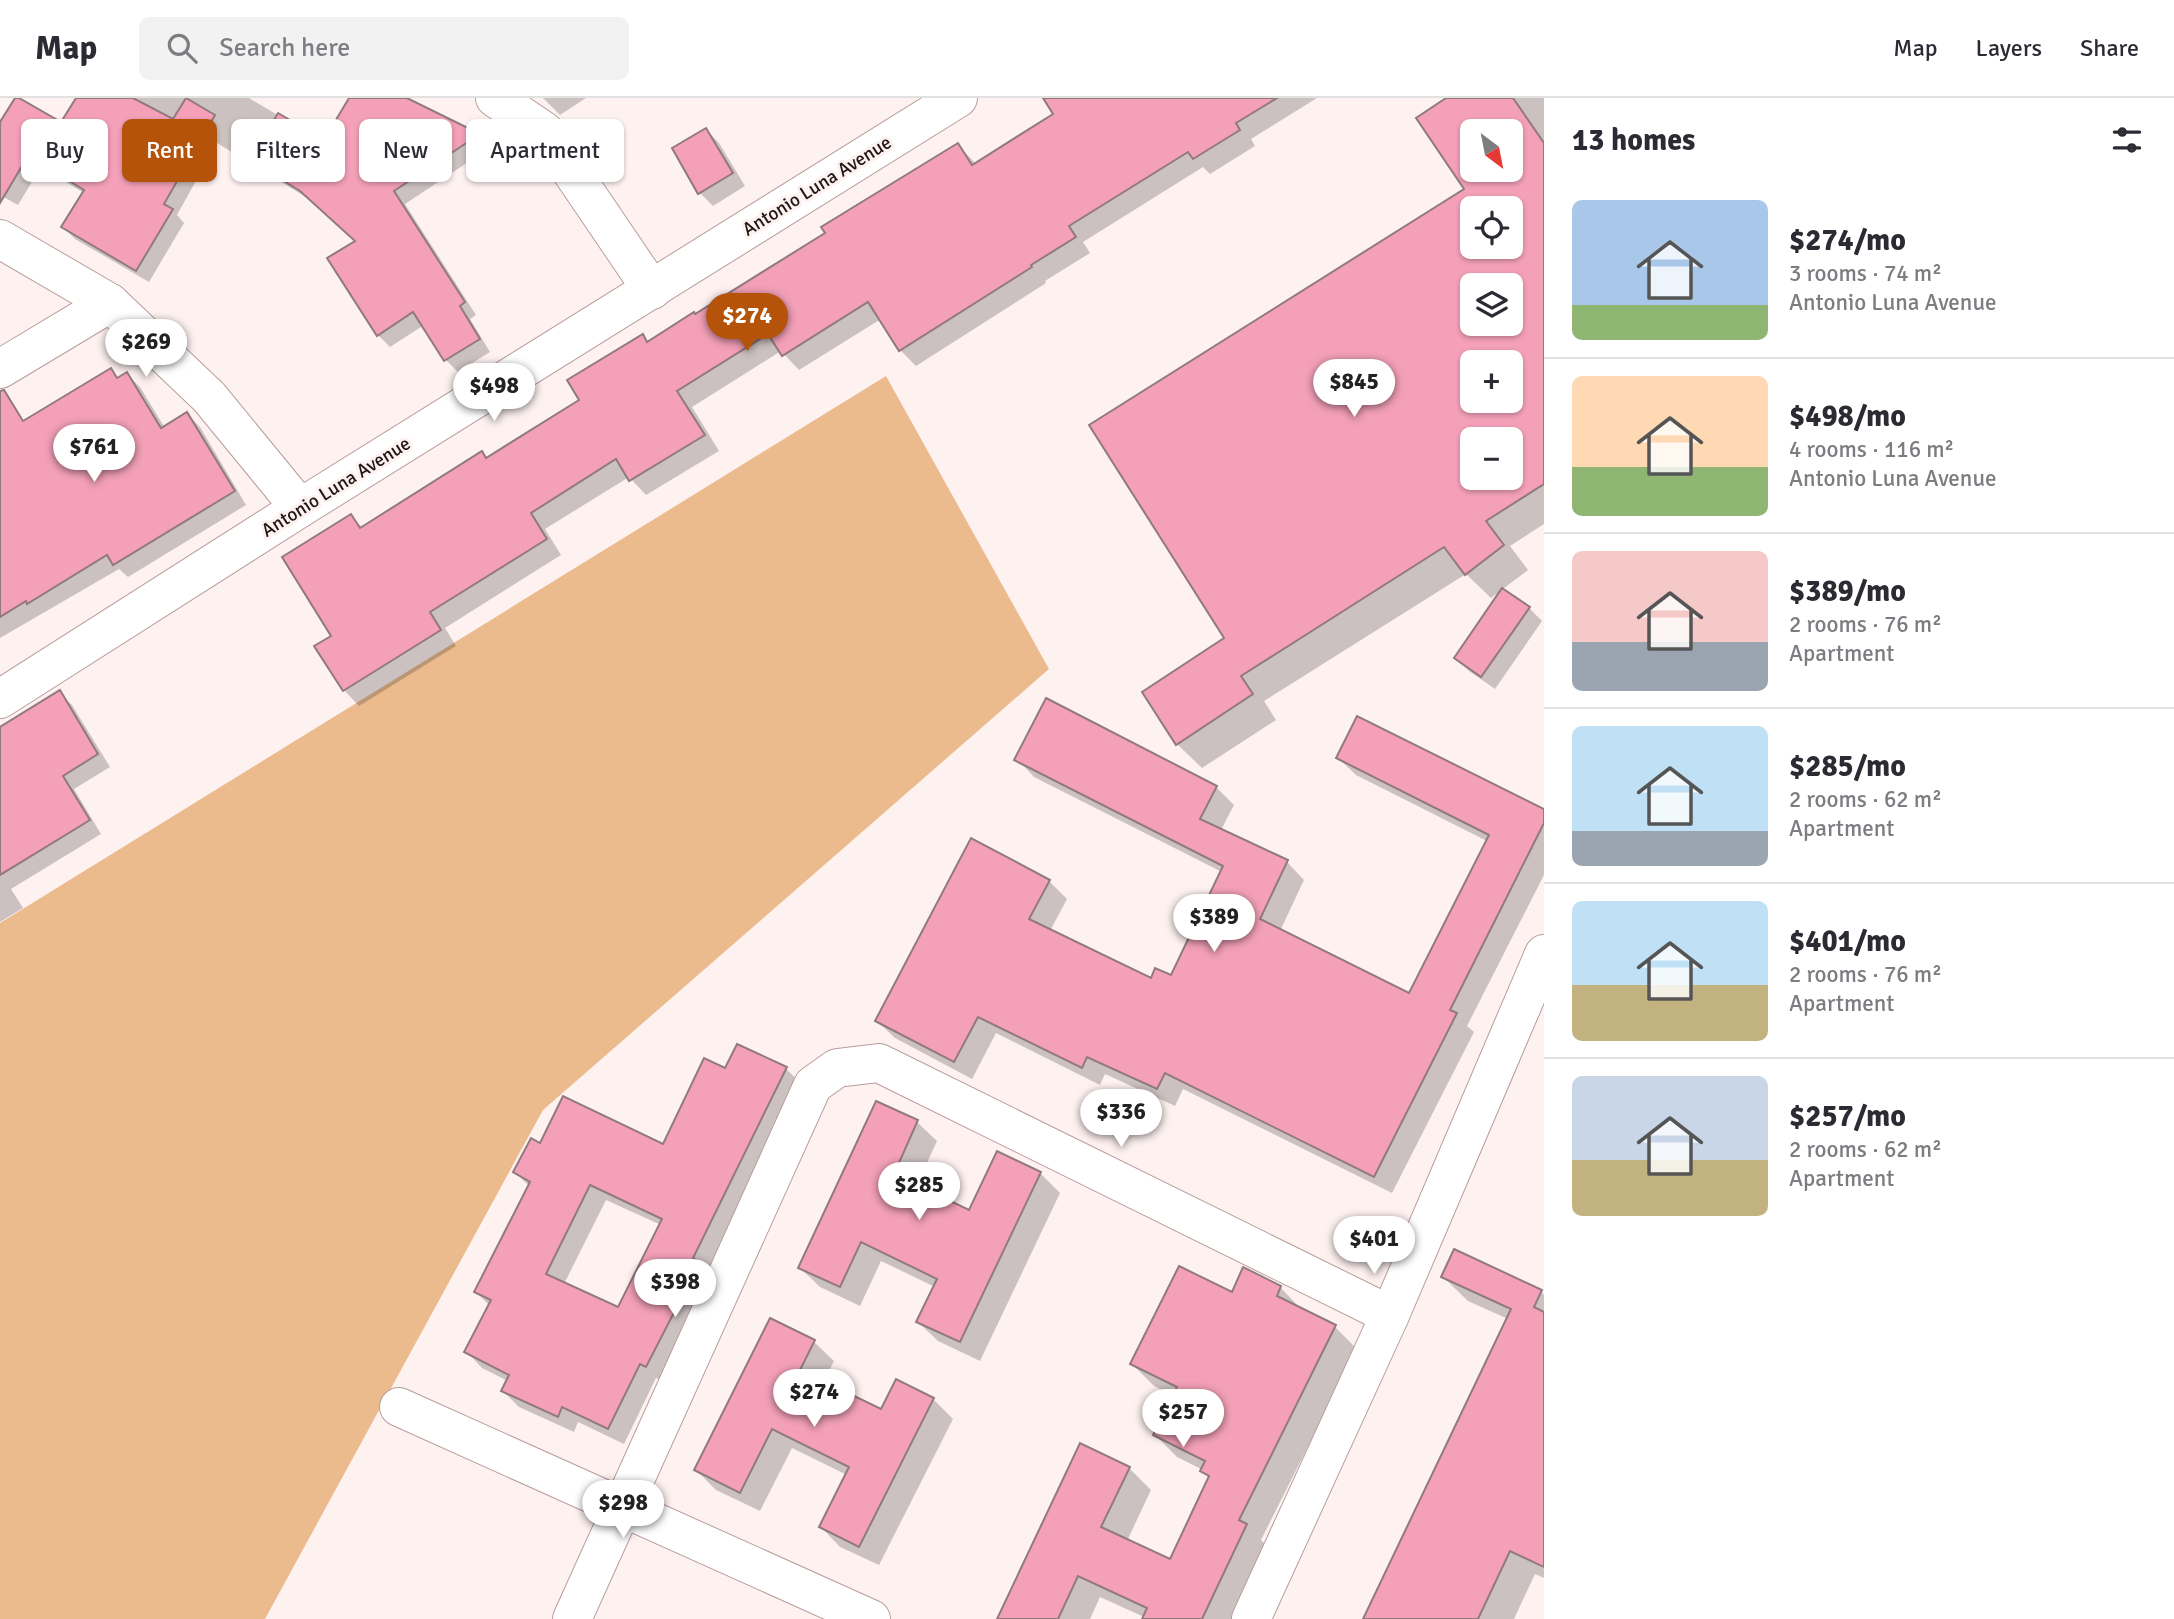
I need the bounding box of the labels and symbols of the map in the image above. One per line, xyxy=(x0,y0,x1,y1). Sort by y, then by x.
north arrow xyxy=(1460,119,1522,182)
street label: Antonio Luna Avenue xyxy=(738,130,896,242)
pin: $274 xyxy=(706,294,788,353)
pin: $269 xyxy=(105,320,187,379)
pin: $845 xyxy=(1313,360,1395,419)
pin: $498 xyxy=(453,364,535,423)
pin: $761 xyxy=(53,424,135,484)
street label: Antonio Luna Avenue xyxy=(257,431,415,543)
pin: $389 xyxy=(1173,894,1255,954)
pin: $336 xyxy=(1080,1090,1162,1149)
pin: $285 xyxy=(878,1162,960,1222)
pin: $401 xyxy=(1333,1216,1415,1276)
pin: $398 xyxy=(634,1260,716,1319)
pin: $274 xyxy=(773,1370,855,1429)
pin: $257 xyxy=(1142,1390,1224,1449)
pin: $298 xyxy=(582,1480,664,1540)

